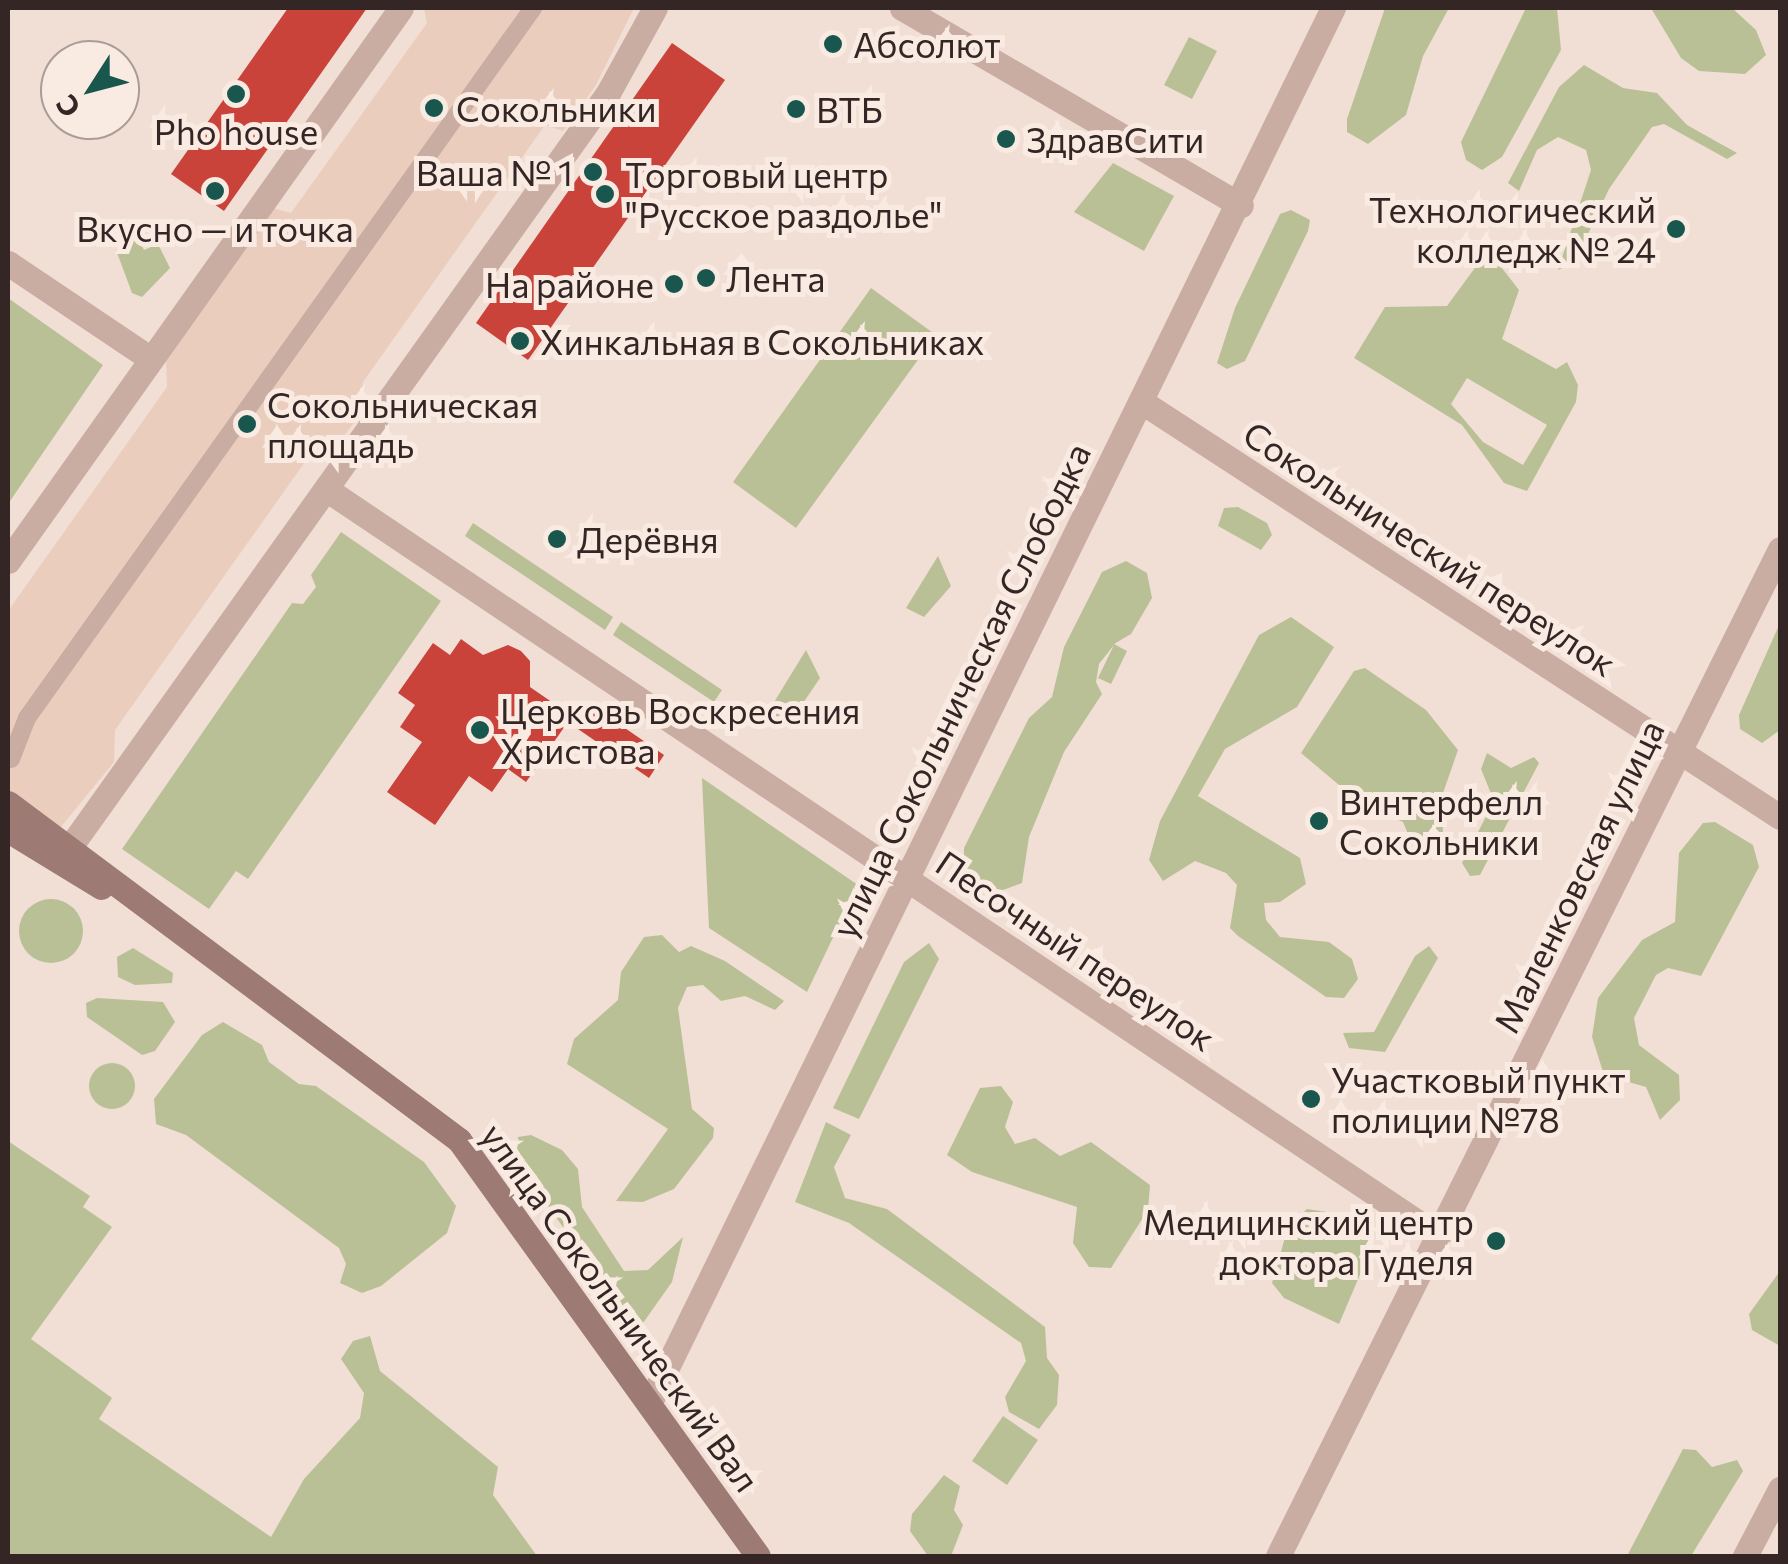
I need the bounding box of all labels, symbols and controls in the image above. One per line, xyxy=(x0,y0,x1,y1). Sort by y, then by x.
place label: Абсолют xyxy=(853,23,1001,65)
marker: Абсолют xyxy=(822,33,844,55)
north arrow xyxy=(40,40,140,140)
marker: Pho house xyxy=(225,83,247,105)
place label: Сокольники xyxy=(456,87,656,129)
place label: ВТБ xyxy=(816,88,883,130)
text: С xyxy=(48,89,87,124)
marker: Сокольники xyxy=(421,95,447,121)
marker: ВТБ xyxy=(785,98,807,120)
place label: Pho house xyxy=(154,110,318,152)
place label: ЗдравСити xyxy=(1026,118,1204,160)
marker: ЗдравСити xyxy=(995,128,1017,150)
place label: Ваша № 1 xyxy=(416,151,573,193)
place label: Торговый центр "Русское раздолье" xyxy=(625,153,942,235)
marker: Ваша № 1 xyxy=(582,161,604,183)
marker: Вкусно — и точка xyxy=(204,180,226,202)
marker: Торговый центр "Русское раздолье" xyxy=(594,183,616,205)
place label: Технологический колледж № 24 xyxy=(1369,188,1656,270)
place label: Вкусно — и точка xyxy=(76,207,354,249)
marker: Технологический колледж № 24 xyxy=(1665,218,1687,240)
place label: Лента xyxy=(726,257,825,299)
place label: На районе xyxy=(485,263,654,305)
marker: Лента xyxy=(695,267,717,289)
marker: На районе xyxy=(663,273,685,295)
place label: Хинкальная в Сокольниках xyxy=(540,320,984,362)
marker: Хинкальная в Сокольниках xyxy=(509,330,531,352)
place label: Сокольническая площадь xyxy=(267,383,538,465)
street label: Сокольнический переулок xyxy=(1236,412,1624,684)
marker: Сокольническая площадь xyxy=(236,413,258,435)
street label: улица Сокольническая Слободка xyxy=(822,436,1098,944)
place label: Дерёвня xyxy=(577,518,719,560)
marker: Дерёвня xyxy=(546,528,568,550)
place label: Церковь Воскресения Христова xyxy=(500,689,860,771)
street label: Маленковская улица xyxy=(1484,713,1672,1039)
marker: Церковь Воскресения Христова xyxy=(469,719,491,741)
place label: Винтерфелл Сокольники xyxy=(1339,780,1543,862)
marker: Винтерфелл Сокольники xyxy=(1308,810,1330,832)
street label: Песочный переулок xyxy=(929,841,1223,1059)
place label: Участковый пункт полиции №78 xyxy=(1331,1058,1626,1140)
marker: Участковый пункт полиции №78 xyxy=(1300,1088,1322,1110)
street label: улица Сокольнический Вал xyxy=(473,1115,769,1499)
place label: Медицинский центр доктора Гуделя xyxy=(1143,1200,1474,1282)
marker: Медицинский центр доктора Гуделя xyxy=(1483,1228,1509,1254)

